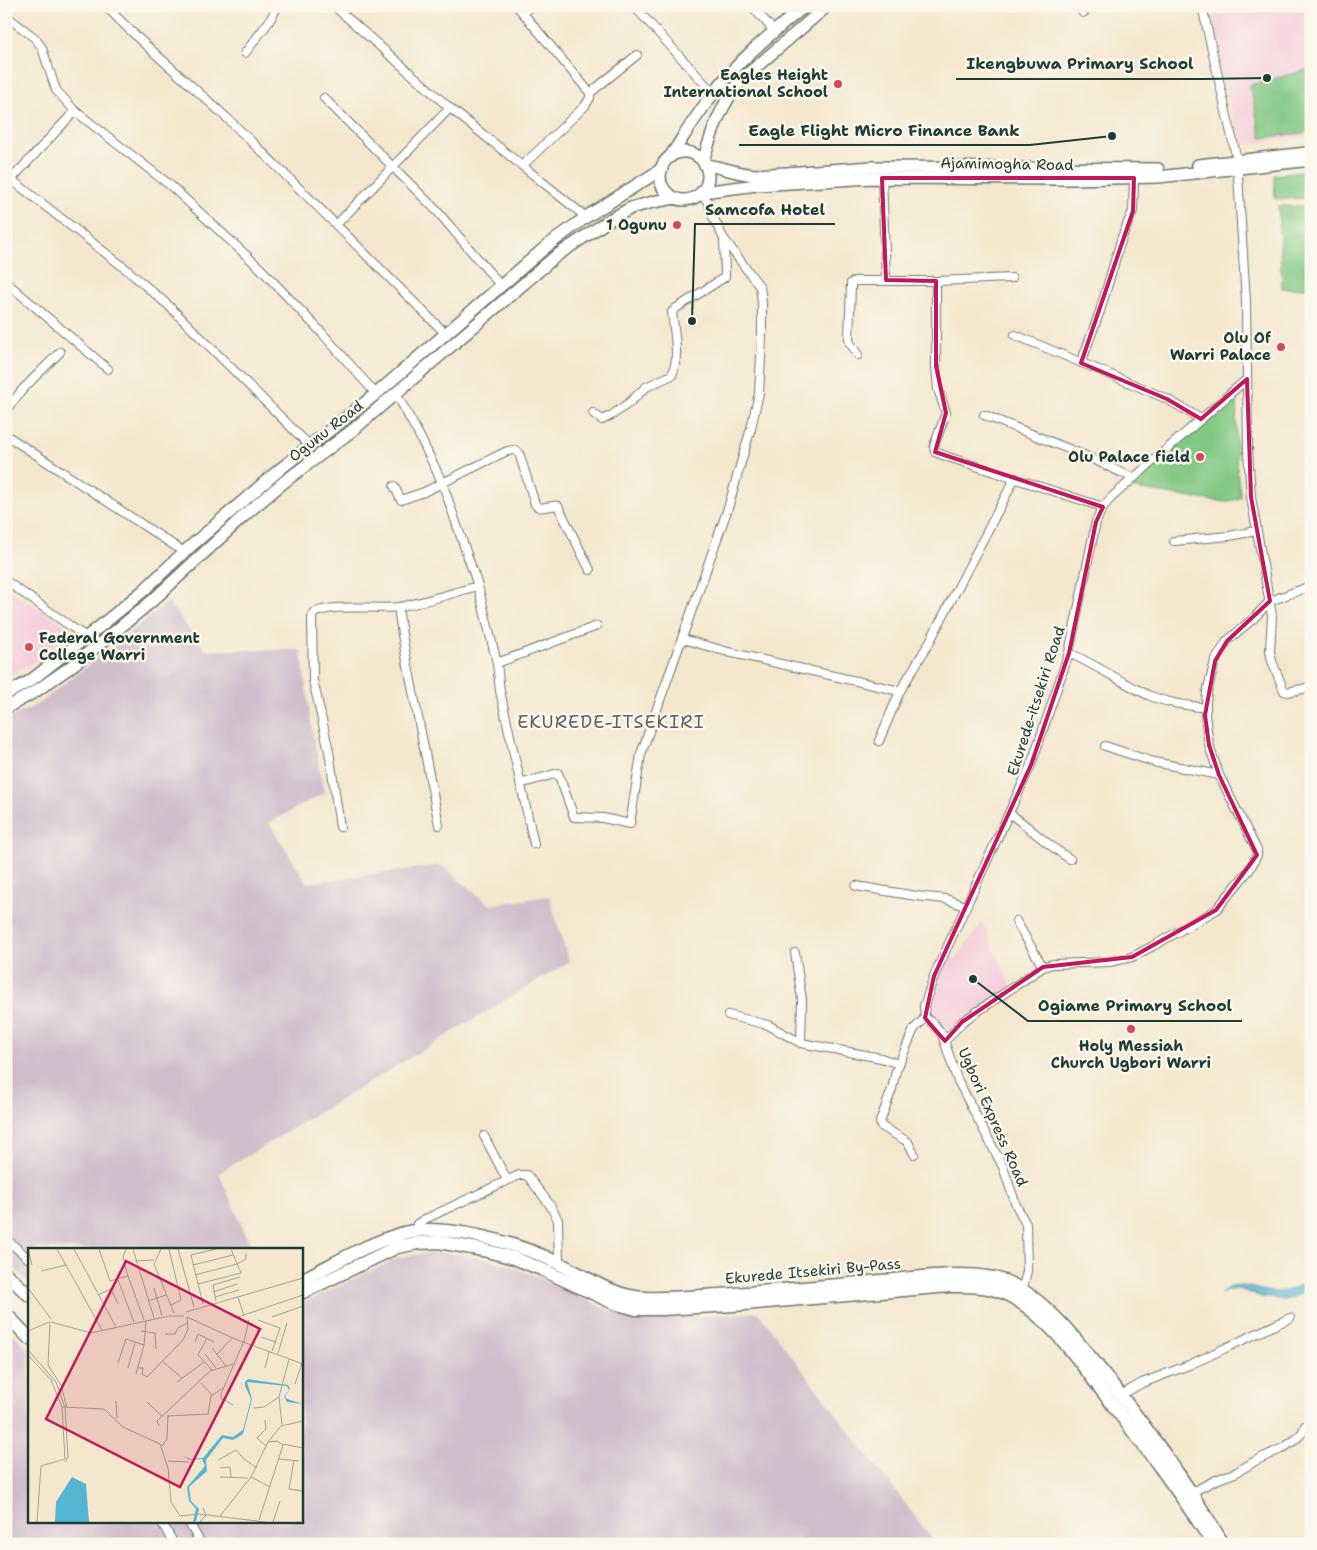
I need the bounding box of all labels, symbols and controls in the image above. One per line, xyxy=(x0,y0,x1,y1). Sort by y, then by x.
callout: Ikengbuwa Primary School xyxy=(956,48,1204,79)
text: Ikengbuwa Primary School xyxy=(966,53,1194,74)
place label: Eagles Height International School xyxy=(663,65,828,102)
marker: Eagles Height International School xyxy=(832,78,844,90)
callout: Eagle Flight Micro Finance Bank xyxy=(739,114,1030,145)
text: Eagle Flight Micro Finance Bank xyxy=(748,120,1020,141)
street label: Ajamimogha Road xyxy=(940,153,1074,175)
callout: Samcofa Hotel xyxy=(695,193,835,224)
text: Samcofa Hotel xyxy=(705,199,825,220)
place label: 1 Ogunu xyxy=(606,215,667,235)
marker: 1 Ogunu xyxy=(671,219,683,231)
place label: Olu Of Warri Palace xyxy=(1170,328,1271,365)
marker: Olu Of Warri Palace xyxy=(1275,341,1287,353)
street label: Ogunu Road xyxy=(285,395,368,466)
place label: Olu Palace field xyxy=(1068,447,1190,467)
marker: Olu Palace field xyxy=(1194,451,1206,463)
street label: Ekurede-itsekiri Road xyxy=(1002,623,1070,778)
place label: Federal Government College Warri xyxy=(39,628,200,665)
marker: Federal Government College Warri xyxy=(23,641,35,653)
district label: EKUREDE-ITSEKIRI xyxy=(517,710,705,734)
callout: Ogiame Primary School xyxy=(1028,990,1242,1021)
text: Ogiame Primary School xyxy=(1038,995,1233,1016)
marker: Holy Messiah Church Ugbori Warri xyxy=(1125,1023,1137,1035)
place label: Holy Messiah Church Ugbori Warri xyxy=(1051,1036,1211,1073)
street label: Ugbori Express Road xyxy=(953,1044,1033,1190)
inset map xyxy=(28,1248,302,1522)
street label: Ekurede Itsekiri By-Pass xyxy=(724,1253,902,1289)

